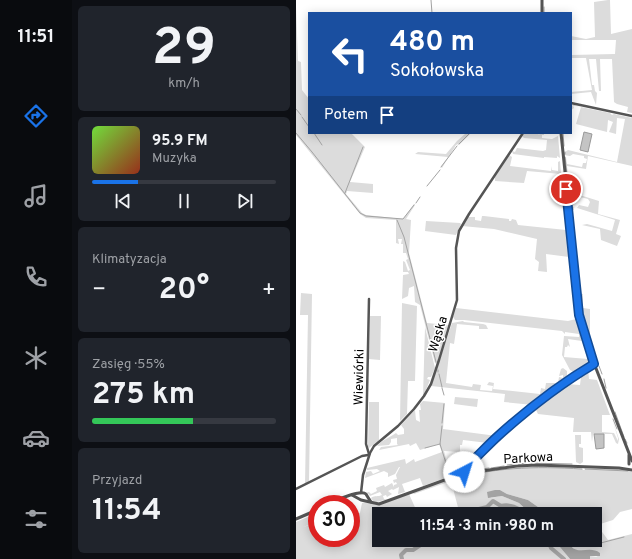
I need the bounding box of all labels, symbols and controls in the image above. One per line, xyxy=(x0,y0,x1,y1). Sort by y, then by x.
text: 29 xyxy=(152,17,216,83)
text: 480 m xyxy=(390,25,475,61)
text: 11:51 xyxy=(18,26,54,49)
icon: left xyxy=(324,28,376,80)
text: Sokołowska xyxy=(390,60,484,83)
text: km/h xyxy=(168,76,200,92)
icon: directions xyxy=(22,102,50,130)
icon: arrive xyxy=(376,104,398,126)
text: Potem xyxy=(324,106,368,125)
text: 95.9 FM xyxy=(152,132,208,151)
text: Muzyka xyxy=(152,151,197,167)
pin xyxy=(549,172,583,206)
icon: arrive xyxy=(555,178,577,200)
icon: music xyxy=(22,182,50,210)
icon: previous xyxy=(112,190,134,212)
icon: pause xyxy=(173,190,195,212)
icon: next xyxy=(234,190,256,212)
text: Klimatyzacja xyxy=(92,252,167,268)
icon: phone xyxy=(22,263,50,291)
text: 20° xyxy=(159,272,209,309)
text: − xyxy=(92,277,106,304)
text: + xyxy=(262,277,276,304)
street label: Wąska xyxy=(426,315,452,355)
icon: climate xyxy=(22,344,50,372)
street label: Wiewiórki xyxy=(352,349,368,405)
text: Zasięg · 55% xyxy=(92,357,165,373)
text: 275 km xyxy=(92,377,195,414)
icon: car xyxy=(22,424,50,452)
street label: Parkowa xyxy=(503,450,553,468)
position arrow xyxy=(443,451,485,493)
text: Przyjazd xyxy=(92,473,142,489)
text: 11:54 xyxy=(92,493,162,530)
speed limit sign: 30 xyxy=(308,495,360,547)
icon: filters xyxy=(22,505,50,533)
text: 11:54 · 3 min · 980 m xyxy=(420,517,554,536)

